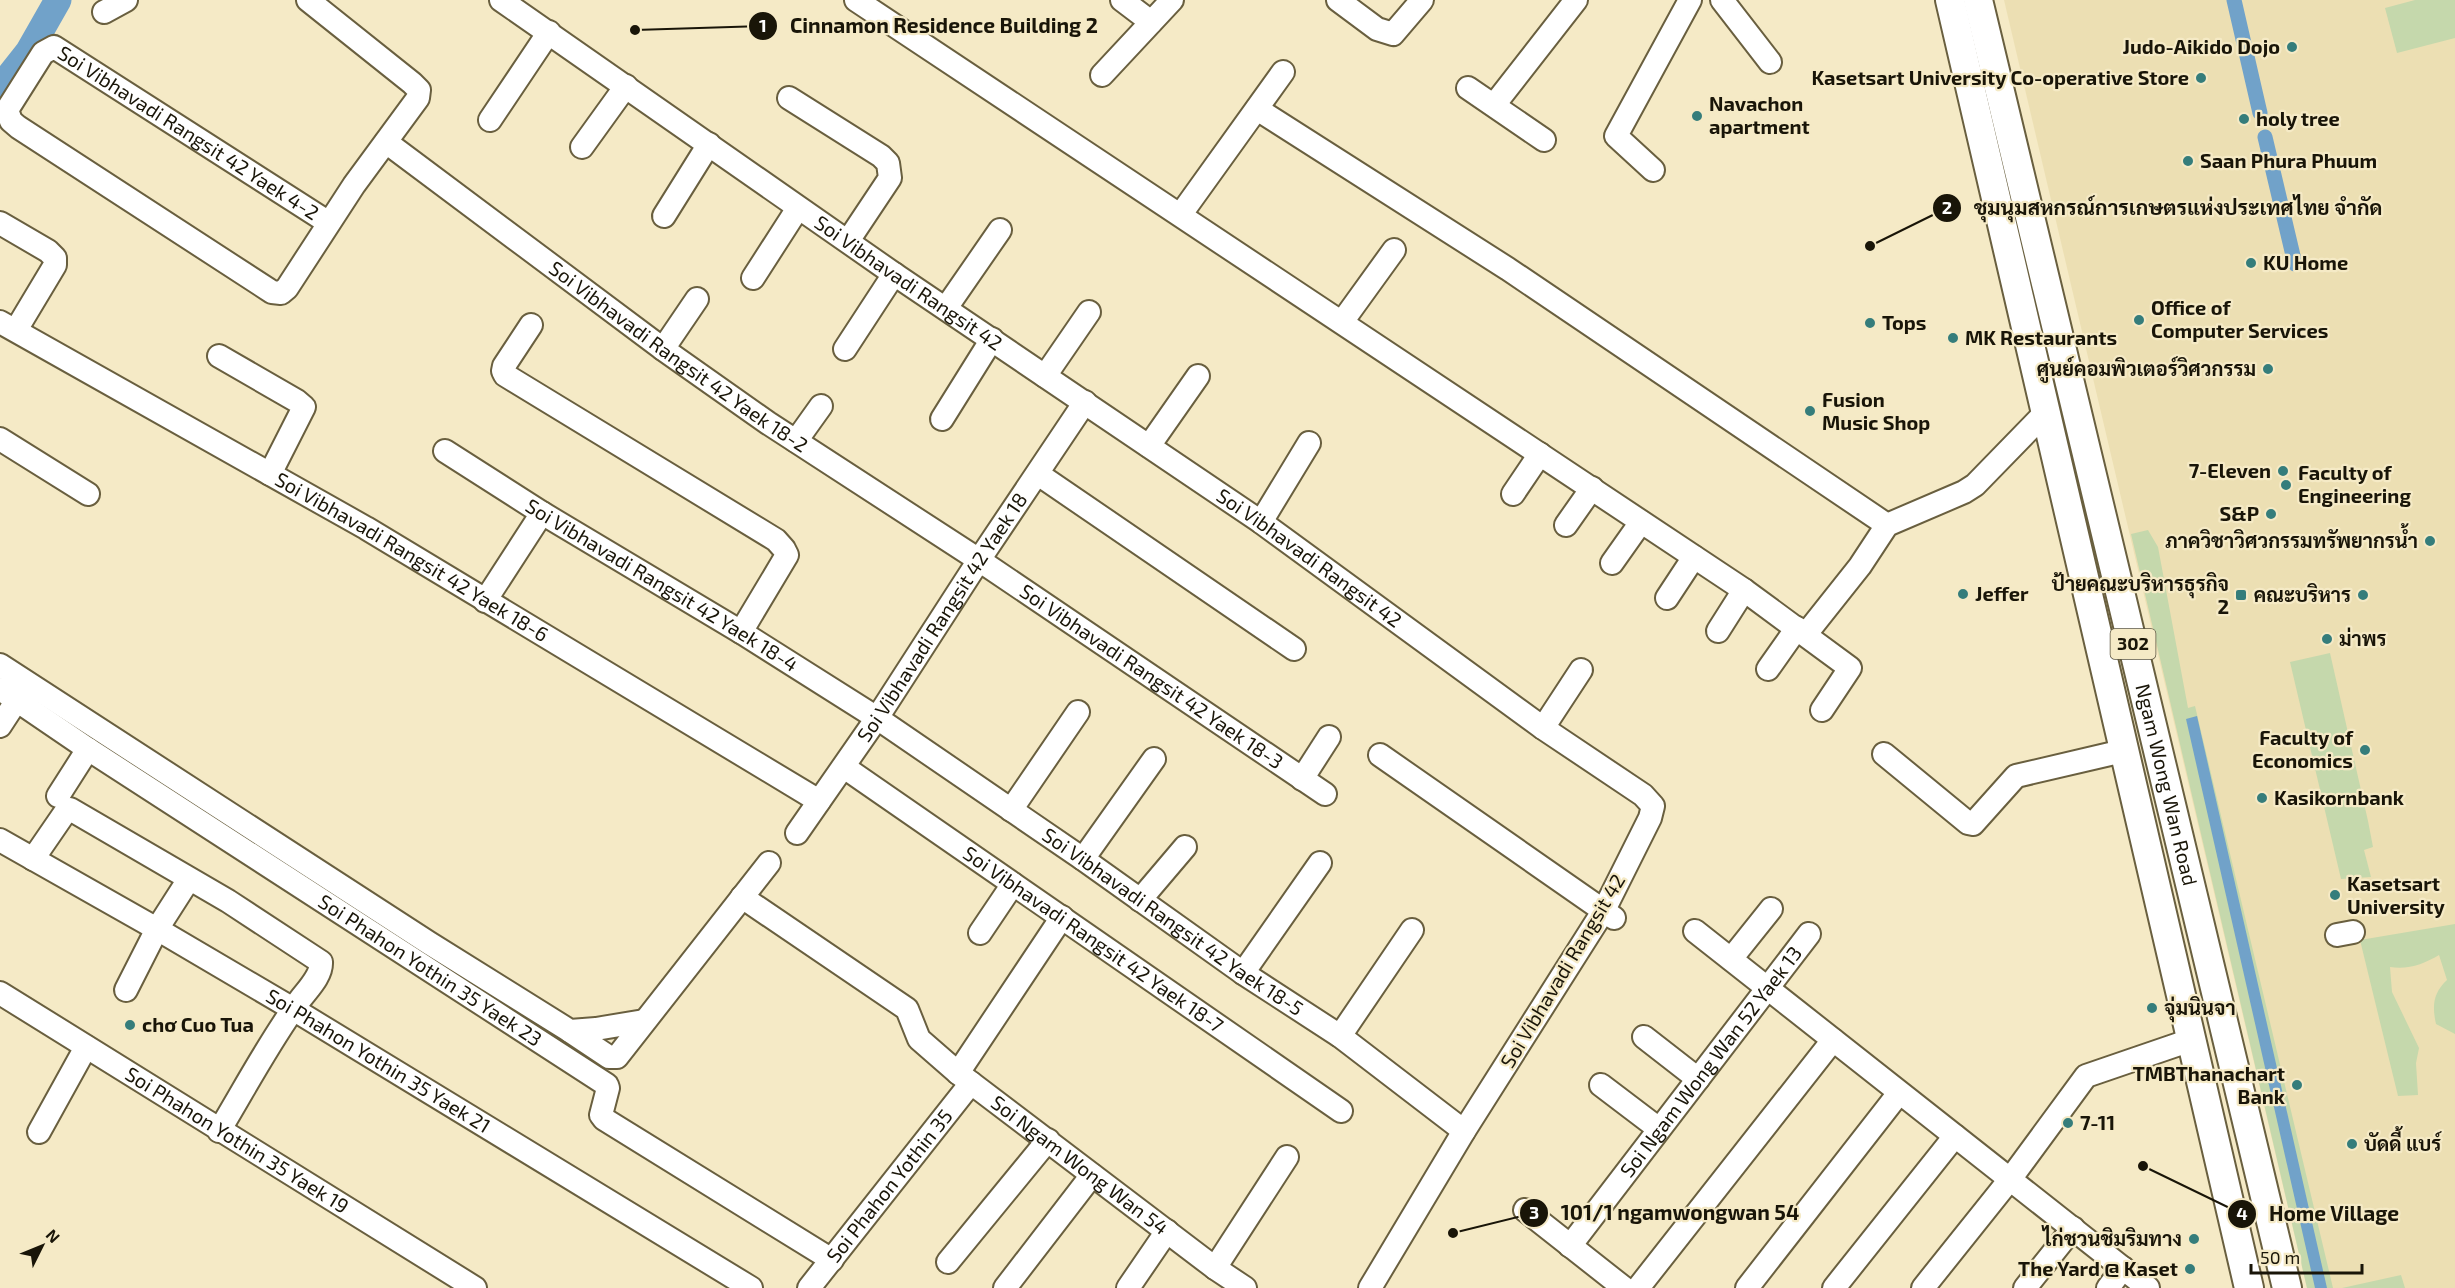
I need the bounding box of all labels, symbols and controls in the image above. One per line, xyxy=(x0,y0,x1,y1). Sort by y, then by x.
callout: Cinnamon Residence Building 2 xyxy=(748,6,1110,45)
text: Cinnamon Residence Building 2 xyxy=(790,12,1098,37)
text: 1 xyxy=(759,14,767,36)
place label: Judo-Aikido Dojo xyxy=(2123,34,2280,58)
street label: Soi Vibhavadi Rangsit 42 Yaek 4-2 xyxy=(54,40,324,224)
marker: Judo-Aikido Dojo xyxy=(2285,40,2299,54)
place label: Kasetsart University Co-operative Store xyxy=(1811,65,2189,90)
marker: Kasetsart University Co-operative Store xyxy=(2194,71,2208,85)
place label: Navachon apartment xyxy=(1709,91,1810,138)
place label: holy tree xyxy=(2256,106,2340,131)
marker: Navachon apartment xyxy=(1690,109,1704,123)
marker: holy tree xyxy=(2237,112,2251,126)
place label: Saan Phura Phuum xyxy=(2200,148,2377,172)
marker: Saan Phura Phuum xyxy=(2181,154,2195,168)
callout: ชุมนุมสหกรณ์การเกษตรแห่งประเทศไทย จำกัด xyxy=(1932,188,2395,227)
text: ชุมนุมสหกรณ์การเกษตรแห่งประเทศไทย จำกัด xyxy=(1974,194,2382,223)
text: 2 xyxy=(1942,196,1952,218)
street label: Soi Vibhavadi Rangsit 42 xyxy=(810,210,1007,355)
place label: KU Home xyxy=(2263,250,2348,274)
street label: Soi Vibhavadi Rangsit 42 Yaek 18-2 xyxy=(545,255,813,457)
marker: KU Home xyxy=(2244,256,2258,270)
place label: Office of Computer Services xyxy=(2151,295,2328,342)
place label: Tops xyxy=(1882,310,1926,334)
marker: Office of Computer Services xyxy=(2132,313,2146,327)
marker: Tops xyxy=(1863,316,1877,330)
place label: MK Restaurants xyxy=(1965,325,2117,349)
marker: MK Restaurants xyxy=(1946,331,1960,345)
place label: ศูนย์คอมพิวเตอร์วิศวกรรม xyxy=(2037,356,2256,383)
marker: ศูนย์คอมพิวเตอร์วิศวกรรม xyxy=(2261,362,2275,376)
place label: Fusion Music Shop xyxy=(1822,387,1930,434)
marker: Fusion Music Shop xyxy=(1803,404,1817,418)
place label: 7-Eleven xyxy=(2189,458,2271,482)
place label: Faculty of Engineering xyxy=(2298,460,2411,507)
marker: 7-Eleven xyxy=(2276,464,2290,478)
street label: Soi Vibhavadi Rangsit 42 Yaek 18-6 xyxy=(271,466,553,646)
marker: Faculty of Engineering xyxy=(2279,478,2293,492)
street label: Soi Vibhavadi Rangsit 42 xyxy=(1213,483,1407,632)
street label: Soi Vibhavadi Rangsit 42 Yaek 18 xyxy=(851,488,1032,746)
street label: Soi Vibhavadi Rangsit 42 Yaek 18-4 xyxy=(522,493,803,676)
place label: S&P xyxy=(2220,501,2259,525)
marker: S&P xyxy=(2264,507,2278,521)
place label: ภาควิชาวิศวกรรมทรัพยากรน้ำ xyxy=(2165,523,2418,552)
marker: ภาควิชาวิศวกรรมทรัพยากรน้ำ xyxy=(2423,534,2437,548)
place label: ป้ายคณะบริหารธุรกิจ 2 xyxy=(2052,571,2229,618)
street label: Soi Vibhavadi Rangsit 42 Yaek 18-3 xyxy=(1016,578,1288,773)
place label: Jeffer xyxy=(1975,581,2029,605)
place label: คณะบริหาร xyxy=(2254,582,2351,606)
marker: Jeffer xyxy=(1956,587,1970,601)
marker: ป้ายคณะบริหารธุรกิจ 2 xyxy=(2234,588,2248,602)
marker: คณะบริหาร xyxy=(2356,588,2370,602)
place label: ม่าพร xyxy=(2339,626,2387,650)
road number: 302 xyxy=(2110,629,2156,659)
marker: ม่าพร xyxy=(2320,632,2334,646)
street label: Ngam Wong Wan Road xyxy=(2131,681,2203,888)
place label: Faculty of Economics xyxy=(2252,725,2354,772)
marker: Faculty of Economics xyxy=(2358,743,2372,757)
place label: Kasikornbank xyxy=(2274,785,2405,809)
marker: Kasikornbank xyxy=(2255,791,2269,805)
street label: Soi Vibhavadi Rangsit 42 Yaek 18-5 xyxy=(1038,822,1308,1020)
street label: Soi Vibhavadi Rangsit 42 Yaek 18-7 xyxy=(959,840,1228,1037)
street label: Soi Vibhavadi Rangsit 42 xyxy=(1495,869,1630,1072)
place label: Kasetsart University xyxy=(2347,871,2446,919)
marker: Kasetsart University xyxy=(2328,888,2342,902)
street label: Soi Phahon Yothin 35 Yaek 23 xyxy=(314,889,547,1051)
street label: Soi Ngam Wong Wan 52 Yaek 13 xyxy=(1614,941,1806,1181)
street label: Soi Phahon Yothin 35 Yaek 21 xyxy=(262,983,495,1137)
place label: จุ่มนินจา xyxy=(2164,995,2236,1023)
marker: จุ่มนินจา xyxy=(2145,1001,2159,1015)
place label: chơ Cuo Tua xyxy=(142,1012,254,1036)
marker: chơ Cuo Tua xyxy=(123,1018,137,1032)
street label: Soi Phahon Yothin 35 Yaek 19 xyxy=(121,1061,354,1218)
place label: TMBThanachart Bank xyxy=(2133,1061,2286,1108)
marker: TMBThanachart Bank xyxy=(2290,1078,2304,1092)
street label: Soi Ngam Wong Wan 54 xyxy=(987,1090,1173,1239)
street label: Soi Phahon Yothin 35 xyxy=(821,1104,957,1267)
place label: 7-11 xyxy=(2080,1110,2115,1134)
marker: 7-11 xyxy=(2061,1116,2075,1130)
place label: บัดดี้ แบร์ xyxy=(2364,1126,2443,1155)
marker: บัดดี้ แบร์ xyxy=(2345,1137,2359,1151)
callout: 101/1 ngamwongwan 54 xyxy=(1519,1193,1812,1232)
callout: Home Village xyxy=(2227,1194,2411,1233)
text: 101/1 ngamwongwan 54 xyxy=(1561,1199,1799,1224)
text: Home Village xyxy=(2269,1200,2399,1225)
text: 3 xyxy=(1529,1201,1539,1223)
text: 4 xyxy=(2236,1202,2248,1224)
north arrow xyxy=(12,1216,72,1276)
text: N xyxy=(42,1225,64,1246)
place label: ไก่ชวนชิมริมทาง xyxy=(2041,1225,2182,1250)
marker: ไก่ชวนชิมริมทาง xyxy=(2187,1232,2201,1246)
scale bar xyxy=(2251,1237,2362,1275)
text: 50 m xyxy=(2260,1246,2300,1268)
place label: The Yard @ Kaset xyxy=(2018,1256,2178,1280)
marker: The Yard @ Kaset xyxy=(2183,1262,2197,1276)

